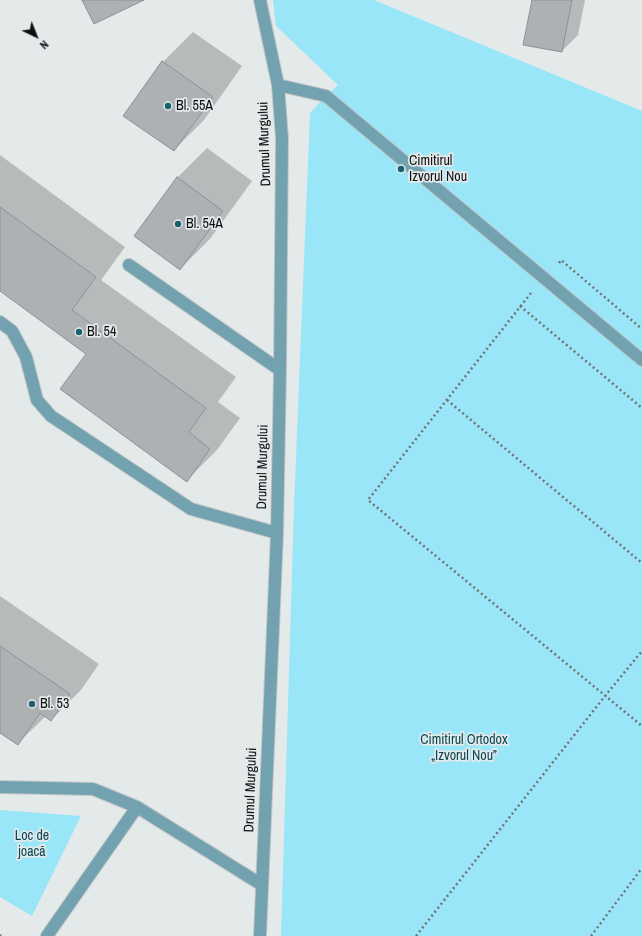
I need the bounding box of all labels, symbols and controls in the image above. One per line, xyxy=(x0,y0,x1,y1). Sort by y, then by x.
north arrow xyxy=(16,16,56,56)
text: N xyxy=(37,37,51,52)
place label: Bl. 55A xyxy=(176,98,213,114)
marker: Bl. 55A xyxy=(163,101,173,111)
street label: Drumul Murgului xyxy=(255,101,275,187)
place label: Cimitirul Izvorul Nou xyxy=(409,153,467,186)
marker: Cimitirul Izvorul Nou xyxy=(396,164,406,174)
place label: Bl. 54A xyxy=(186,216,223,232)
marker: Bl. 54A xyxy=(173,219,183,229)
place label: Bl. 54 xyxy=(87,324,116,340)
marker: Bl. 54 xyxy=(74,327,84,337)
street label: Drumul Murgului xyxy=(254,424,272,510)
place label: Bl. 53 xyxy=(40,696,69,712)
marker: Bl. 53 xyxy=(27,699,37,709)
park label: Cimitirul Ortodox „Izvorul Nou” xyxy=(420,732,508,764)
street label: Drumul Murgului xyxy=(241,747,261,833)
park label: Loc de joacă xyxy=(15,828,49,860)

